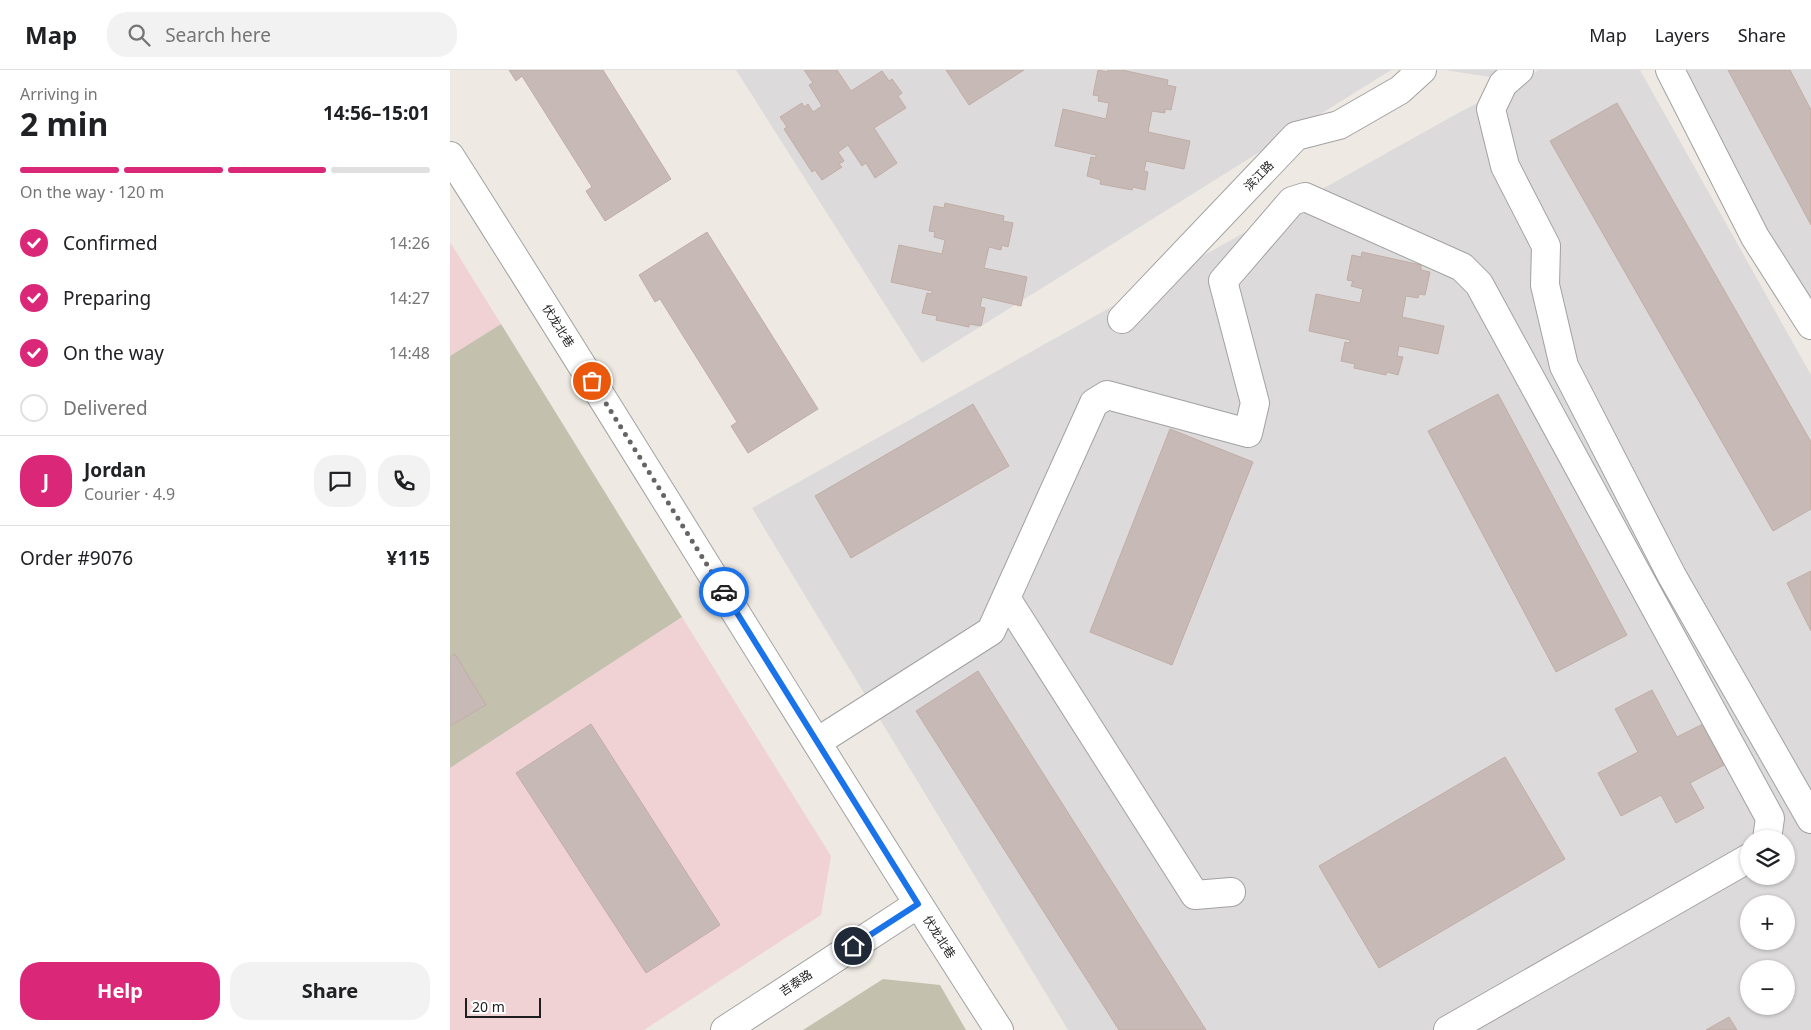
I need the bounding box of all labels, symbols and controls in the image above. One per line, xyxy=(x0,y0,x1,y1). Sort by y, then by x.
search box xyxy=(107,12,457,57)
text: Map xyxy=(25,18,77,51)
icon: search xyxy=(125,21,153,49)
text: Search here xyxy=(165,22,271,48)
text: Map xyxy=(1589,23,1627,47)
text: Layers xyxy=(1655,23,1710,47)
text: Share xyxy=(1738,23,1786,47)
text: Arriving in xyxy=(20,83,98,105)
text: 14:56–15:01 xyxy=(323,100,430,126)
text: 2 min xyxy=(20,102,108,145)
street label: 滨江路 xyxy=(1240,157,1277,195)
text: On the way · 120 m xyxy=(20,181,164,203)
icon: check xyxy=(20,229,48,257)
text: Confirmed xyxy=(63,230,158,256)
text: 14:26 xyxy=(389,232,430,254)
icon: check xyxy=(20,284,48,312)
text: Preparing xyxy=(63,285,151,311)
text: 14:27 xyxy=(389,287,430,309)
street label: 伏龙北巷 xyxy=(538,301,578,351)
icon: check xyxy=(20,339,48,367)
text: On the way xyxy=(63,340,164,366)
text: 14:48 xyxy=(389,342,430,364)
pin xyxy=(571,360,613,402)
icon: bag xyxy=(578,367,606,395)
text: Delivered xyxy=(63,395,148,421)
button: chat xyxy=(314,455,366,507)
button: phone xyxy=(378,455,430,507)
text: Jordan xyxy=(84,457,146,483)
text: J xyxy=(43,468,49,494)
text: Courier · 4.9 xyxy=(84,483,175,505)
text: Order #9076 xyxy=(20,545,133,571)
text: ¥115 xyxy=(387,545,430,571)
courier xyxy=(699,567,749,617)
icon: car xyxy=(710,578,738,606)
map controls xyxy=(1740,830,1795,1015)
button: layers xyxy=(1740,830,1795,885)
button: + xyxy=(1740,895,1795,950)
street label: 伏龙北巷 xyxy=(919,912,960,961)
pin xyxy=(832,925,874,967)
icon: home xyxy=(839,932,867,960)
button: − xyxy=(1740,960,1795,1015)
button: Help xyxy=(20,962,220,1020)
button: Share xyxy=(230,962,430,1020)
street label: 吉泰路 xyxy=(776,966,815,1000)
scale bar xyxy=(465,995,541,1018)
text: 20 m xyxy=(472,997,505,1016)

